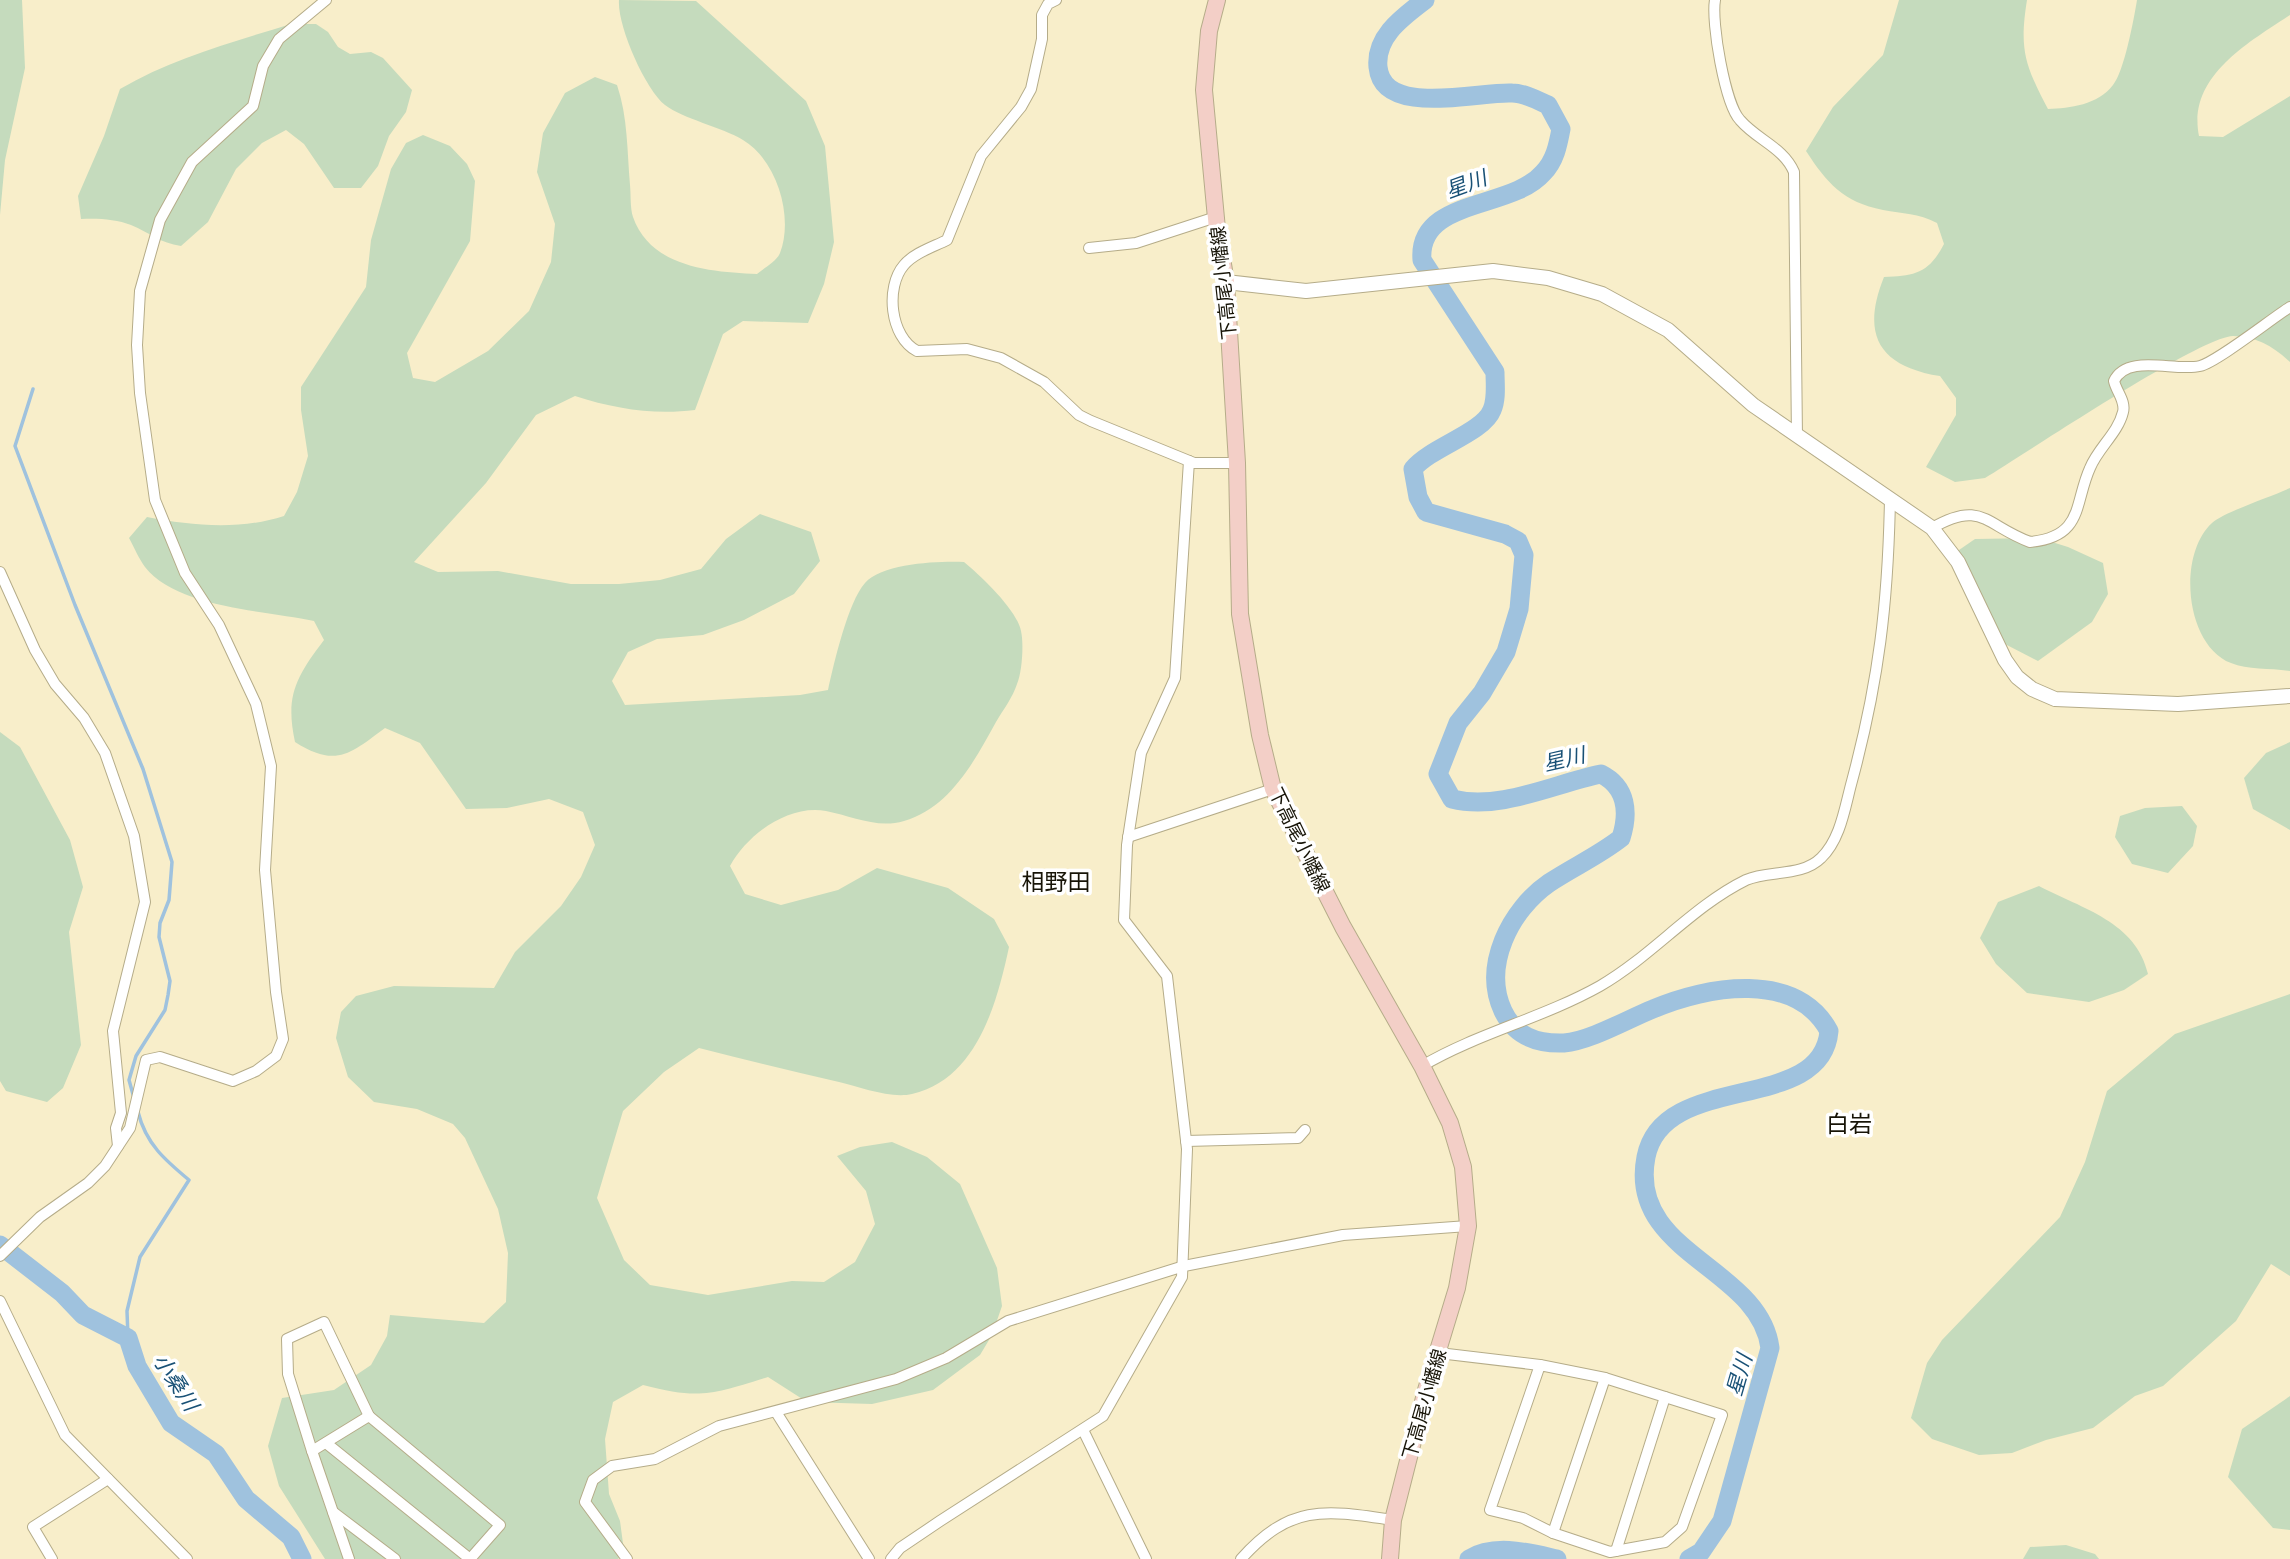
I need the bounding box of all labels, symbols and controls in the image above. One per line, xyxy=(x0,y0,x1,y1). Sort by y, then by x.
water label: 星川 xyxy=(1442,163,1492,204)
street label: 下高尾小幡線 xyxy=(1205,225,1241,341)
water label: 星川 xyxy=(1541,741,1589,777)
street label: 下高尾小幡線 xyxy=(1264,784,1336,896)
district label: 相野田 xyxy=(1022,867,1091,896)
district label: 白岩 xyxy=(1826,1109,1872,1138)
street label: 下高尾小幡線 xyxy=(1397,1346,1451,1462)
water label: 小桑川 xyxy=(148,1348,206,1417)
water label: 星川 xyxy=(1720,1349,1758,1399)

